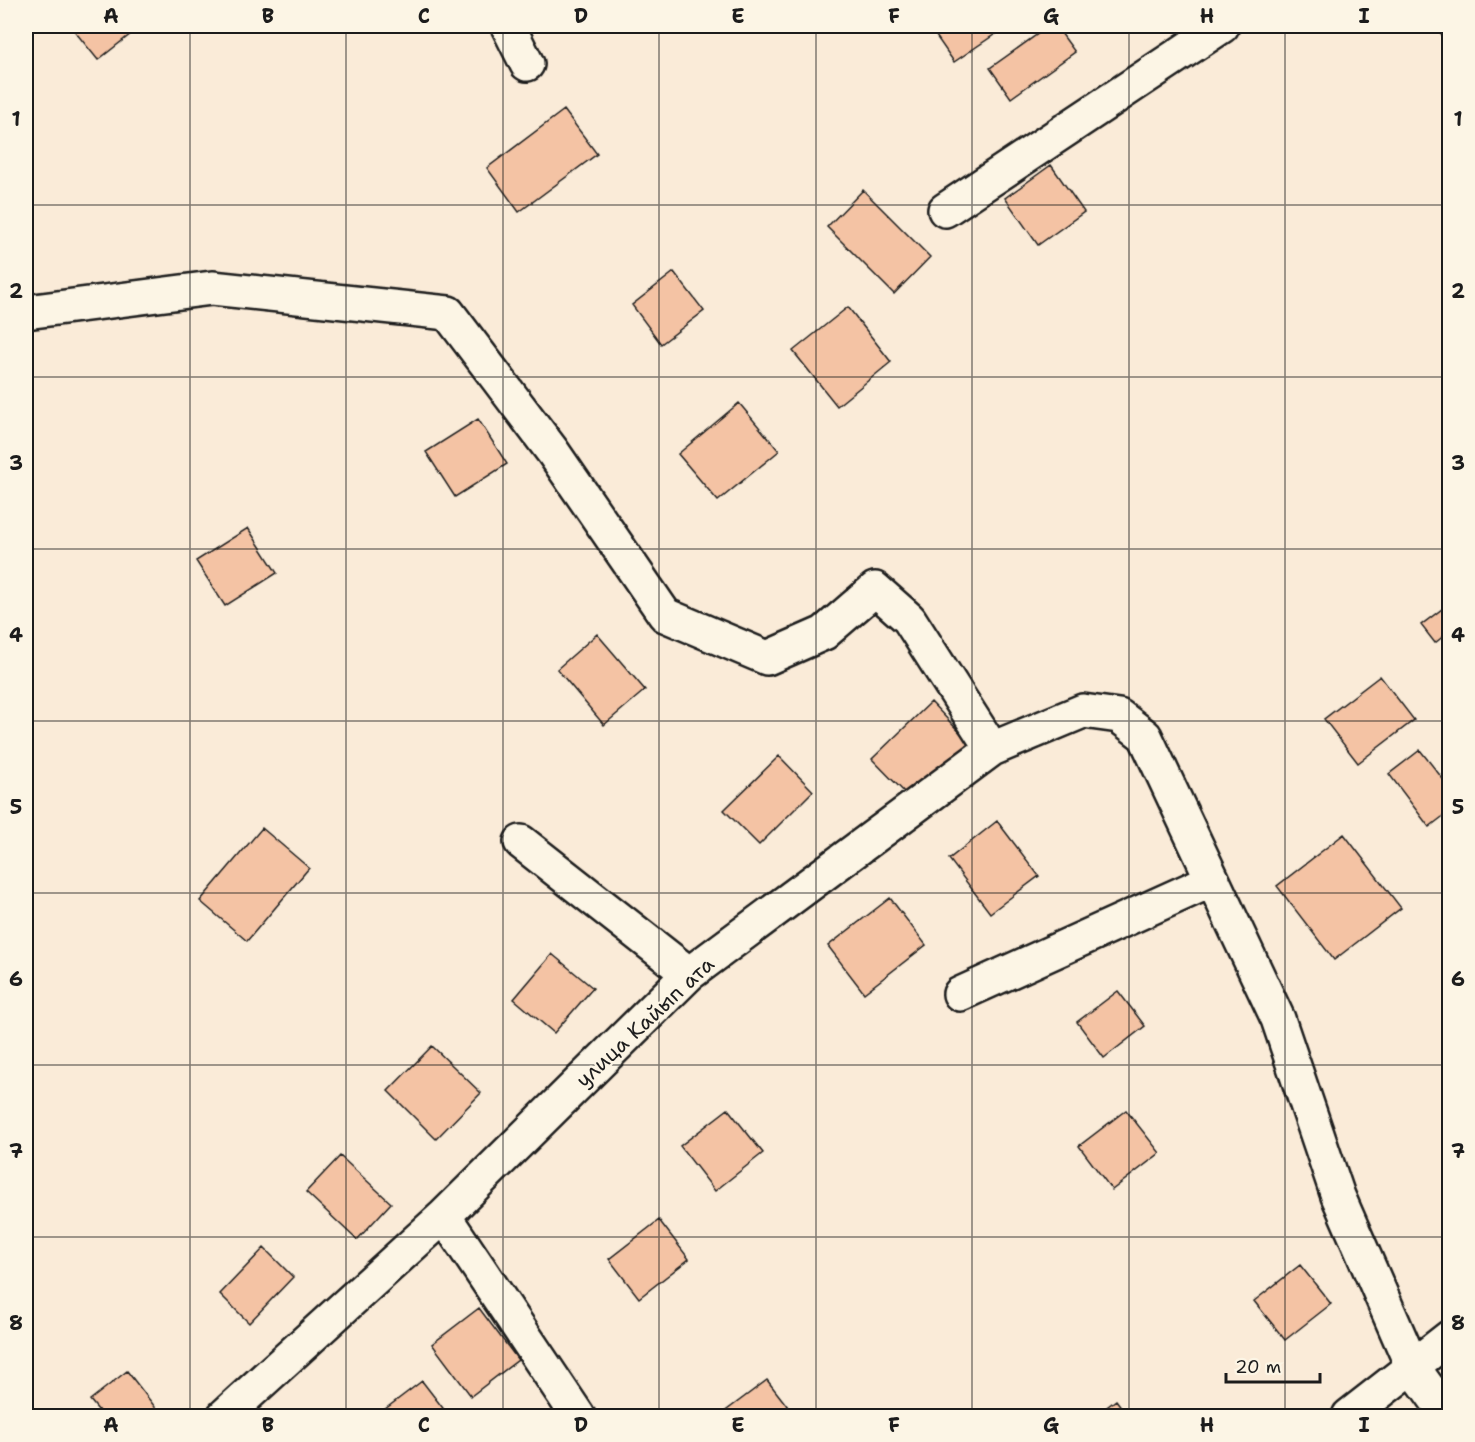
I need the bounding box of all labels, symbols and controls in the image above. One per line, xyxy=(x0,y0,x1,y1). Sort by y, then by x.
text: A xyxy=(103,3,119,29)
text: B xyxy=(262,3,274,29)
text: C xyxy=(418,3,430,29)
text: D xyxy=(574,3,588,29)
text: E xyxy=(731,3,745,29)
text: F xyxy=(888,3,900,29)
text: G xyxy=(1043,3,1059,29)
text: H xyxy=(1200,3,1214,29)
text: I xyxy=(1358,3,1370,29)
text: 1 xyxy=(11,106,21,132)
text: 1 xyxy=(1453,106,1463,132)
text: 2 xyxy=(9,278,23,304)
text: 2 xyxy=(1451,278,1465,304)
text: 3 xyxy=(9,450,23,476)
text: 3 xyxy=(1451,450,1465,476)
text: 4 xyxy=(9,622,23,648)
text: 4 xyxy=(1451,622,1465,648)
text: 5 xyxy=(10,794,22,820)
text: 5 xyxy=(1452,794,1464,820)
street label: улица Кайып ата xyxy=(570,950,720,1094)
text: 6 xyxy=(9,966,23,992)
text: 6 xyxy=(1451,966,1465,992)
text: 7 xyxy=(9,1138,23,1164)
text: 7 xyxy=(1451,1138,1465,1164)
text: 8 xyxy=(9,1310,23,1336)
text: 8 xyxy=(1451,1310,1465,1336)
scale bar xyxy=(1226,1346,1320,1384)
text: 20 m xyxy=(1235,1355,1281,1379)
text: A xyxy=(103,1412,119,1438)
text: B xyxy=(262,1412,274,1438)
text: C xyxy=(418,1412,430,1438)
text: D xyxy=(574,1412,588,1438)
text: E xyxy=(731,1412,745,1438)
text: F xyxy=(888,1412,900,1438)
text: G xyxy=(1043,1412,1059,1438)
text: H xyxy=(1200,1412,1214,1438)
text: I xyxy=(1358,1412,1370,1438)

